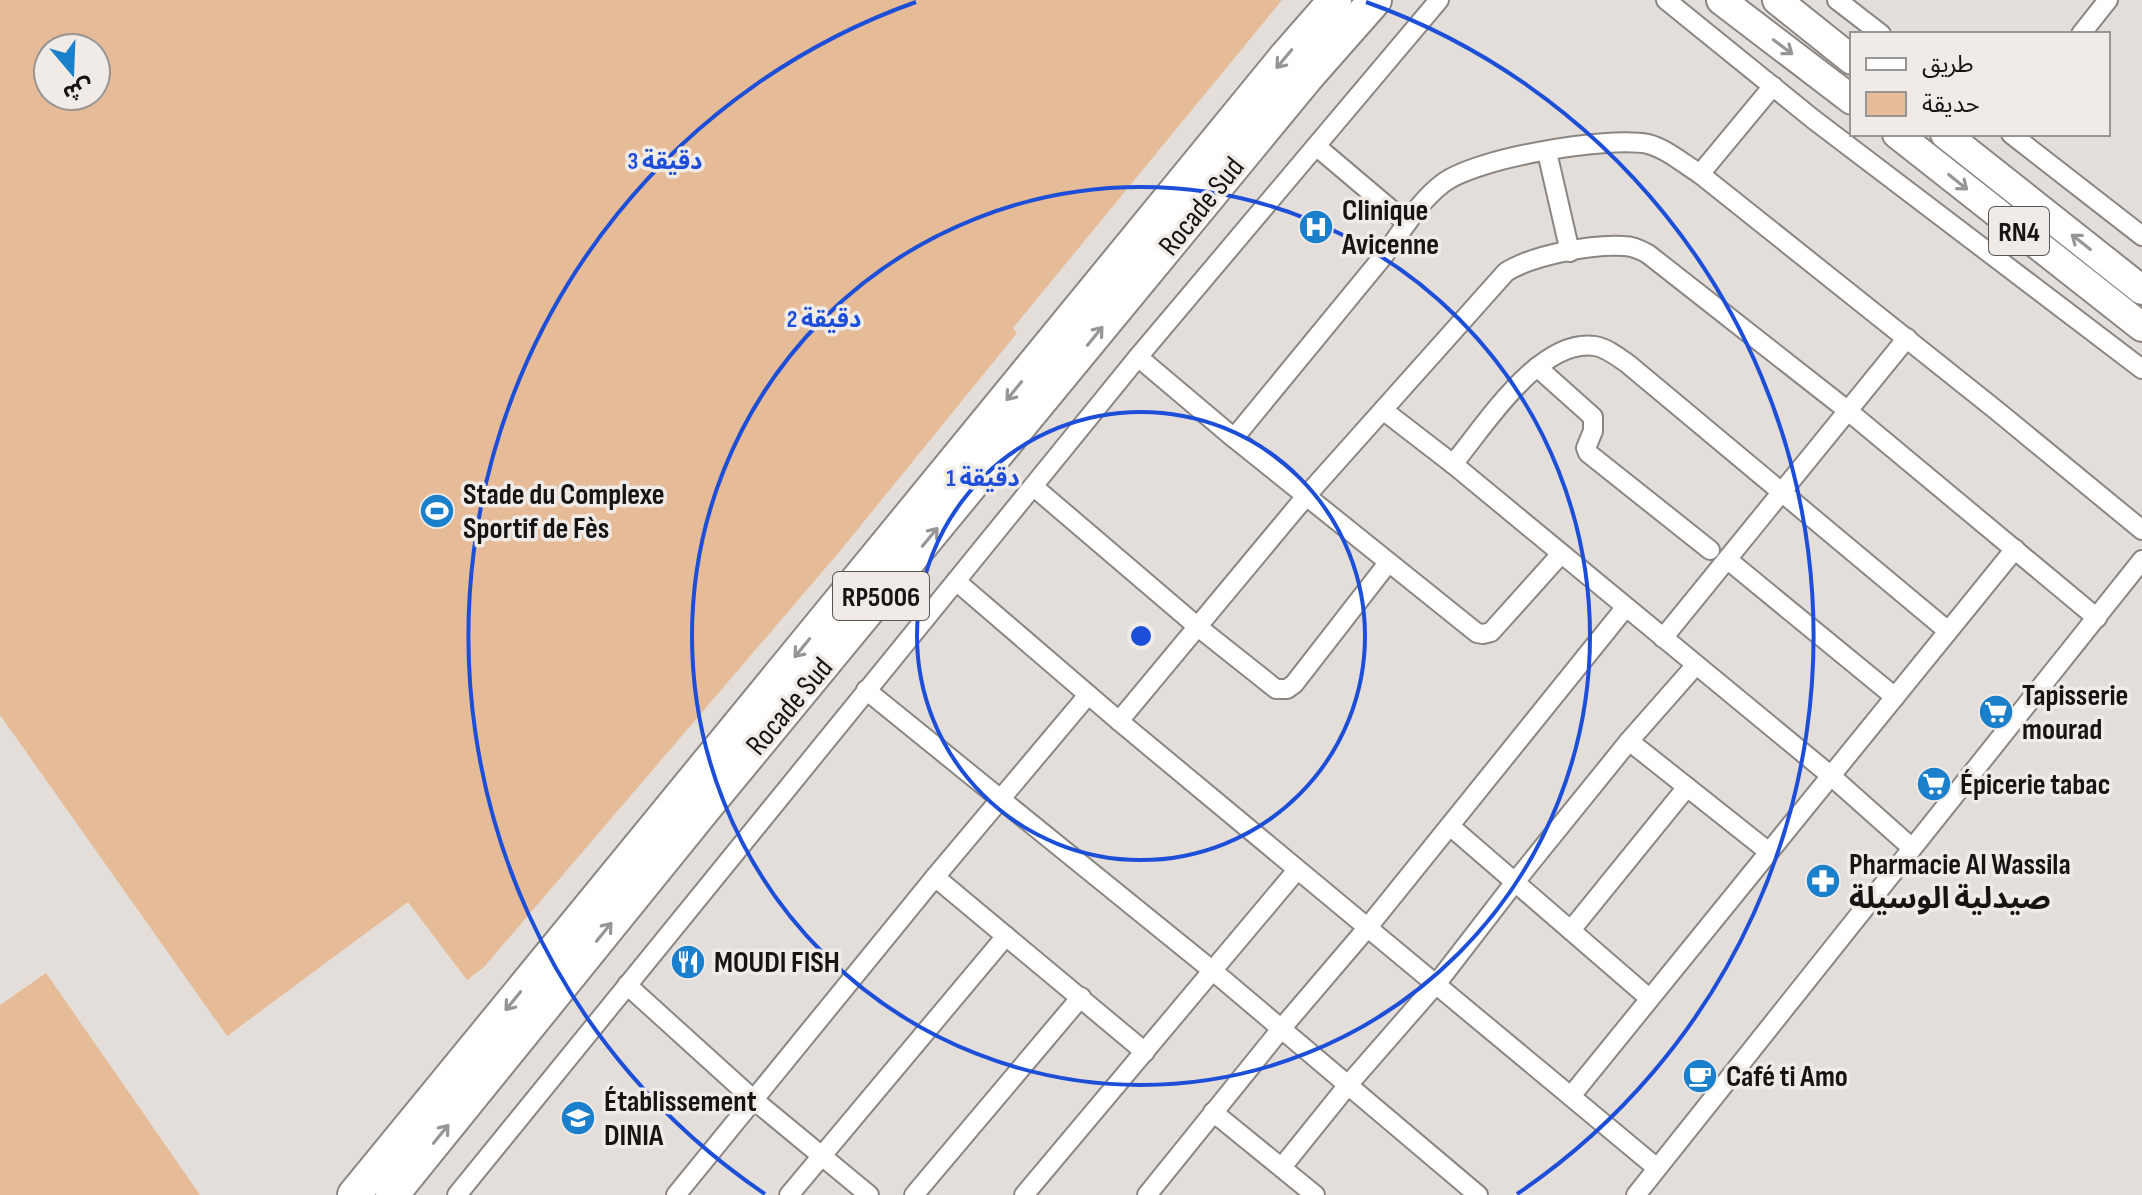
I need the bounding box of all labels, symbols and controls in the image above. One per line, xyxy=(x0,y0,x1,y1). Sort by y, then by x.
north arrow xyxy=(32,32,112,112)
legend xyxy=(1850,32,2110,136)
one-way arrow xyxy=(1772,39,1793,56)
one-way arrow xyxy=(1275,48,1293,68)
text: طريق xyxy=(1922,50,1974,79)
text: ش xyxy=(59,72,97,107)
text: حديقة xyxy=(1922,90,1980,119)
text: 3 دقيقة xyxy=(628,147,702,176)
street label: Rocade Sud xyxy=(1151,150,1252,263)
one-way arrow xyxy=(1948,173,1968,191)
place label: Clinique Avicenne xyxy=(1341,193,1439,263)
road number: RN4 xyxy=(1989,207,2049,255)
hospital icon: Clinique Avicenne xyxy=(1297,208,1335,246)
one-way arrow xyxy=(2071,233,2092,250)
text: 2 دقيقة xyxy=(787,305,861,334)
one-way arrow xyxy=(1086,326,1104,347)
one-way arrow xyxy=(1005,380,1023,401)
text: 1 دقيقة xyxy=(946,464,1020,493)
place label: Stade du Complexe Sportif de Fès xyxy=(463,477,665,547)
sports icon: Stade du Complexe Sportif de Fès xyxy=(418,492,456,530)
one-way arrow xyxy=(921,527,939,548)
road number: RP5006 xyxy=(833,572,929,620)
centre of rings xyxy=(1127,622,1155,650)
one-way arrow xyxy=(793,637,811,658)
street label: Rocade Sud xyxy=(739,651,841,763)
place label: Tapisserie mourad xyxy=(2022,678,2128,748)
supermarket icon: Tapisserie mourad xyxy=(1977,693,2015,731)
supermarket icon: Épicerie tabac xyxy=(1915,765,1953,803)
place label: Épicerie tabac xyxy=(1960,767,2110,803)
place label: Pharmacie Al Wassila صيدلية الوسيلة xyxy=(1849,847,2071,917)
pharmacy icon: Pharmacie Al Wassila صيدلية الوسيلة xyxy=(1804,862,1842,900)
one-way arrow xyxy=(596,922,613,943)
restaurant icon: MOUDI FISH xyxy=(669,943,707,981)
place label: MOUDI FISH xyxy=(714,945,840,981)
one-way arrow xyxy=(504,991,522,1011)
cafe icon: Café ti Amo xyxy=(1681,1057,1719,1095)
place label: Café ti Amo xyxy=(1726,1059,1848,1095)
place label: Établissement DINIA xyxy=(604,1084,757,1154)
school or university icon: Établissement DINIA xyxy=(559,1099,597,1137)
one-way arrow xyxy=(432,1125,450,1145)

